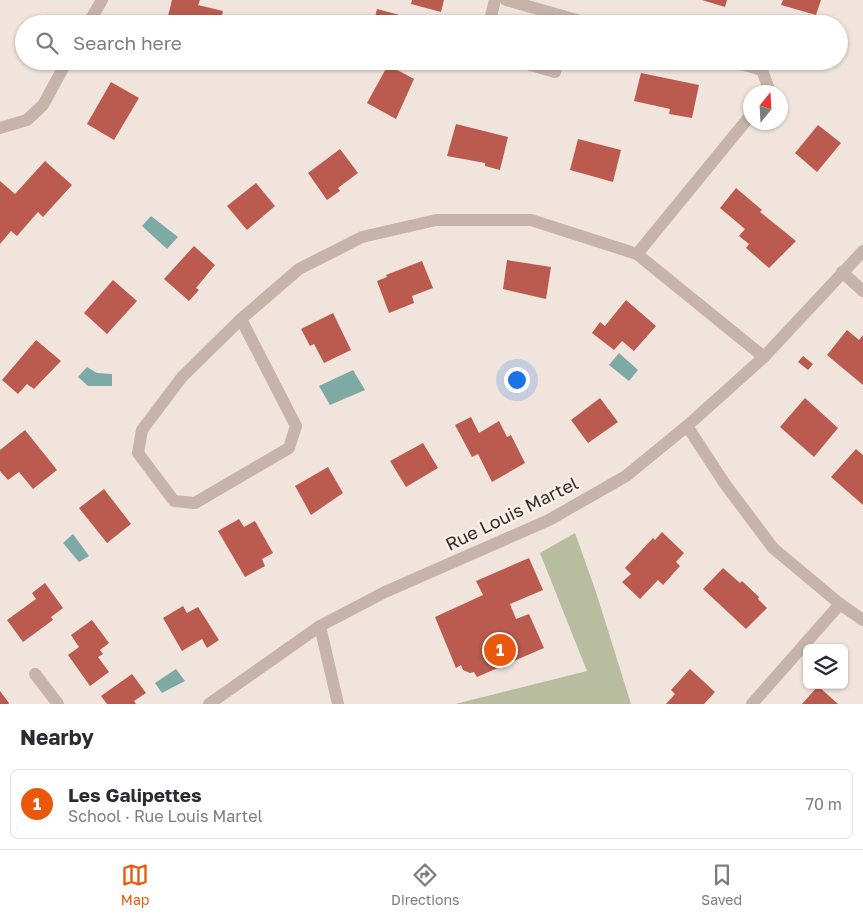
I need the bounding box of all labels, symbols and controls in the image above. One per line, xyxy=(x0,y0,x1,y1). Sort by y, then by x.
search box xyxy=(15,15,848,70)
icon: search xyxy=(33,29,61,57)
text: Search here xyxy=(73,31,182,54)
north arrow xyxy=(743,85,788,130)
your location xyxy=(504,367,530,393)
street label: Rue Louis Martel xyxy=(442,471,582,555)
pin: 1 xyxy=(484,631,516,669)
map controls xyxy=(803,644,848,689)
button: layers xyxy=(803,644,848,689)
text: Nearby xyxy=(20,724,94,750)
text: Les Galipettes xyxy=(68,783,202,806)
text: 1 xyxy=(33,794,41,814)
text: 70 m xyxy=(805,794,842,814)
text: School · Rue Louis Martel xyxy=(68,806,263,826)
tab: Map xyxy=(121,861,149,908)
tab: Directions xyxy=(391,861,460,908)
tab: Saved xyxy=(701,861,742,908)

